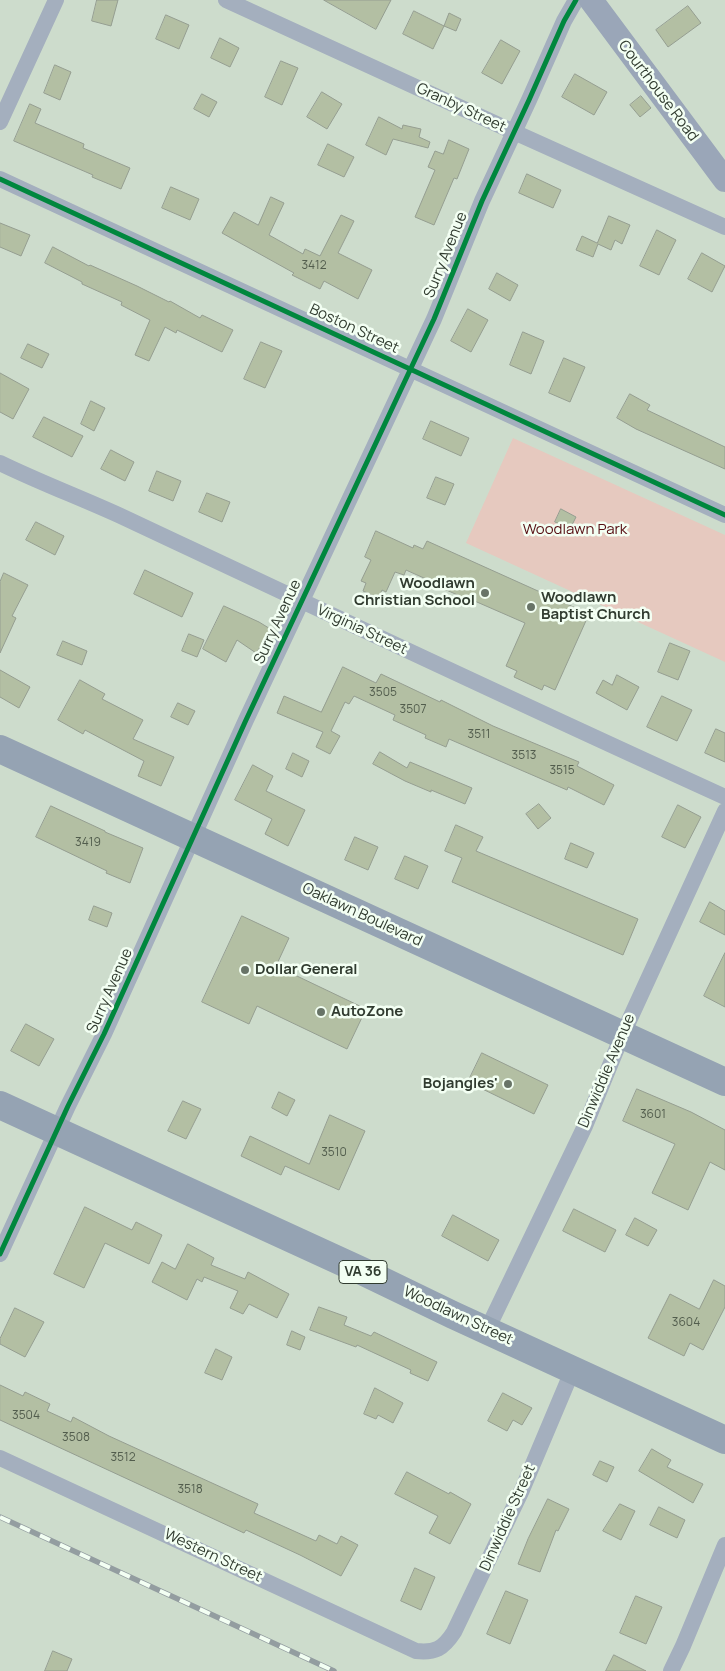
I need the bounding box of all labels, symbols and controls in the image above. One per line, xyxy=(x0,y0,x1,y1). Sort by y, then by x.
street label: Courthouse Road xyxy=(614,37,702,145)
street label: Granby Street xyxy=(414,79,508,137)
street label: Surry Avenue xyxy=(421,209,471,301)
house number: 3412 xyxy=(301,259,327,273)
street label: Boston Street xyxy=(307,300,401,358)
park label: Woodlawn Park xyxy=(523,521,627,539)
place label: Woodlawn Christian School xyxy=(354,575,475,610)
street label: Surry Avenue xyxy=(251,577,305,667)
marker: Woodlawn Christian School xyxy=(479,587,491,599)
place label: Woodlawn Baptist Church xyxy=(541,589,650,624)
street label: Virginia Street xyxy=(314,601,410,659)
marker: Woodlawn Baptist Church xyxy=(525,601,537,613)
house number: 3505 xyxy=(369,686,397,700)
house number: 3507 xyxy=(400,703,426,717)
house number: 3511 xyxy=(468,728,490,742)
house number: 3513 xyxy=(512,749,536,763)
house number: 3515 xyxy=(549,764,575,778)
house number: 3419 xyxy=(75,836,101,850)
street label: Oaklawn Boulevard xyxy=(299,879,425,951)
street label: Surry Avenue xyxy=(83,946,137,1036)
place label: Dollar General xyxy=(255,961,358,979)
marker: Dollar General xyxy=(239,964,251,976)
place label: AutoZone xyxy=(331,1003,403,1021)
marker: AutoZone xyxy=(315,1006,327,1018)
street label: Dinwiddie Avenue xyxy=(575,1011,639,1131)
place label: Bojangles' xyxy=(423,1075,498,1093)
marker: Bojangles' xyxy=(502,1078,514,1090)
house number: 3601 xyxy=(640,1108,666,1122)
house number: 3510 xyxy=(321,1146,347,1160)
road number: VA 36 xyxy=(339,1260,387,1284)
street label: Woodlawn Street xyxy=(400,1283,516,1349)
house number: 3604 xyxy=(672,1316,700,1330)
house number: 3504 xyxy=(12,1409,40,1423)
house number: 3508 xyxy=(62,1431,90,1445)
house number: 3512 xyxy=(110,1451,136,1465)
street label: Dinwiddie Street xyxy=(476,1462,540,1574)
house number: 3518 xyxy=(177,1483,203,1497)
street label: Western Street xyxy=(161,1526,265,1586)

